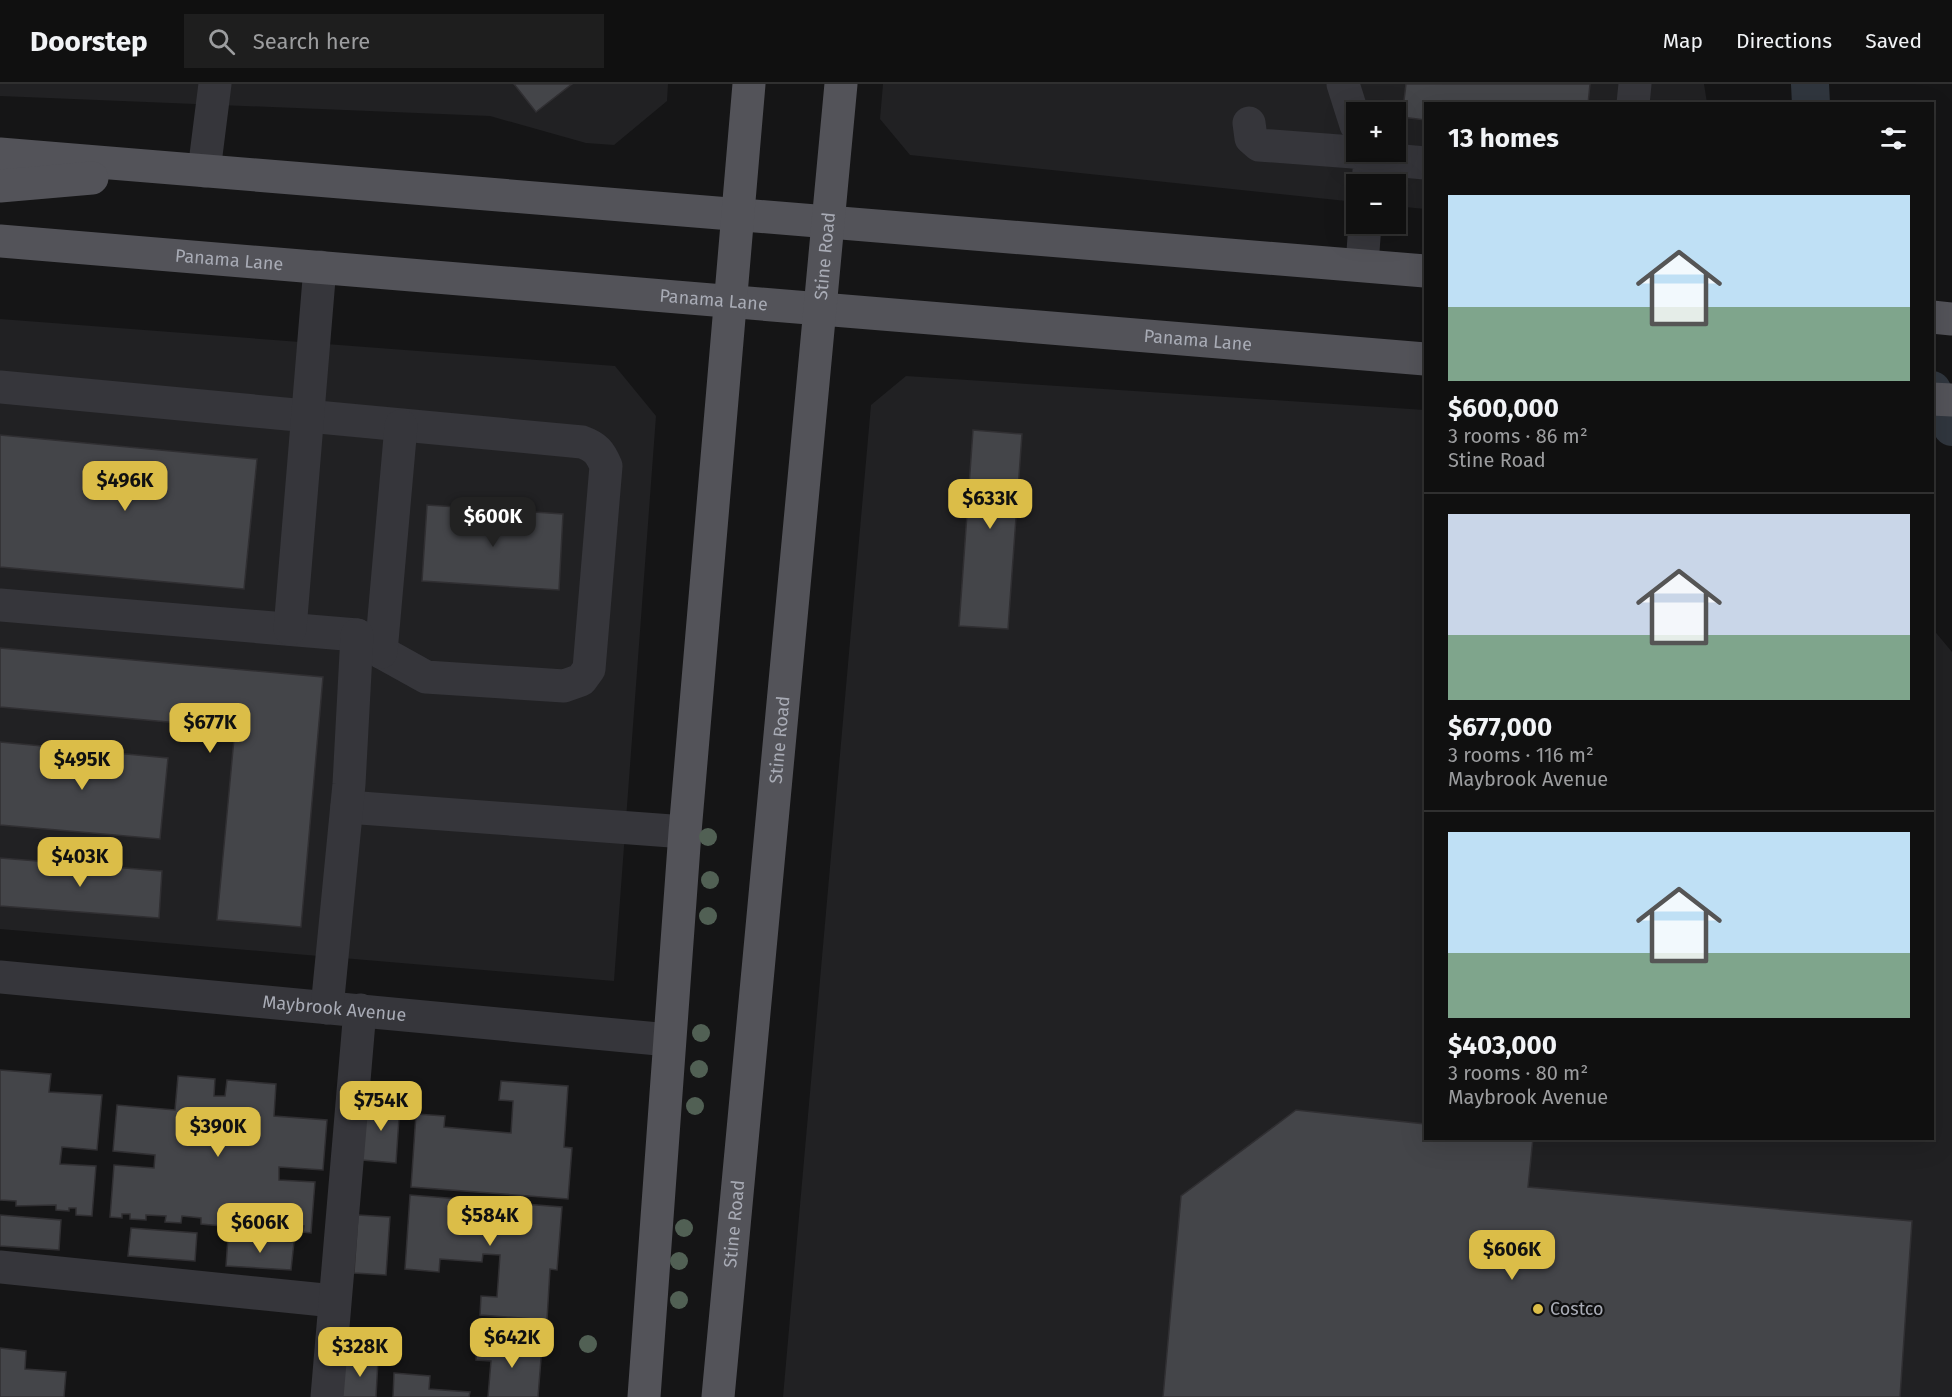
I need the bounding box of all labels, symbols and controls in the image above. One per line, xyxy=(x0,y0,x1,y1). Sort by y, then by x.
search box xyxy=(184,14,604,68)
text: Doorstep xyxy=(30,25,148,58)
icon: search xyxy=(205,25,238,58)
text: Search here xyxy=(253,28,370,55)
text: Map xyxy=(1663,28,1703,54)
text: Directions xyxy=(1736,28,1832,54)
text: Saved xyxy=(1865,28,1922,54)
map controls xyxy=(1346,102,1406,234)
button: + xyxy=(1346,102,1406,162)
icon: filters xyxy=(1877,122,1910,155)
text: 13 homes xyxy=(1448,123,1559,154)
button: − xyxy=(1346,174,1406,234)
street label: Stine Road xyxy=(810,211,840,301)
icon: home xyxy=(1625,234,1733,342)
street label: Panama Lane xyxy=(174,245,284,275)
street label: Panama Lane xyxy=(659,285,769,316)
street label: Panama Lane xyxy=(1143,325,1253,356)
text: $600,000 xyxy=(1448,393,1559,424)
text: 3 rooms · 86 m² xyxy=(1448,424,1588,448)
text: Stine Road xyxy=(1448,448,1546,472)
pin: $496K xyxy=(83,461,167,512)
text: $496K xyxy=(96,468,154,492)
pin: $633K xyxy=(948,479,1032,530)
text: $633K xyxy=(962,486,1018,510)
pin: $600K xyxy=(451,497,535,548)
text: $600K xyxy=(464,504,522,528)
icon: home xyxy=(1625,553,1733,661)
street label: Stine Road xyxy=(764,695,795,785)
pin: $677K xyxy=(168,703,252,754)
text: $677K xyxy=(183,710,237,734)
text: $677,000 xyxy=(1448,712,1552,743)
pin: $495K xyxy=(40,740,124,791)
text: 3 rooms · 116 m² xyxy=(1448,743,1594,767)
text: $495K xyxy=(54,747,110,771)
text: Maybrook Avenue xyxy=(1448,767,1608,791)
pin: $403K xyxy=(38,837,122,888)
text: $403K xyxy=(52,844,108,868)
icon: home xyxy=(1625,871,1733,979)
street label: Maybrook Avenue xyxy=(262,991,407,1026)
text: $403,000 xyxy=(1448,1030,1557,1061)
text: 3 rooms · 80 m² xyxy=(1448,1061,1588,1085)
pin: $754K xyxy=(339,1081,423,1132)
text: Maybrook Avenue xyxy=(1448,1085,1608,1109)
text: $754K xyxy=(354,1088,408,1112)
pin: $390K xyxy=(176,1107,260,1158)
text: $390K xyxy=(190,1114,246,1138)
street label: Stine Road xyxy=(719,1179,749,1269)
pin: $584K xyxy=(448,1196,532,1247)
pin: $606K xyxy=(218,1203,302,1254)
text: $584K xyxy=(461,1203,519,1227)
text: $606K xyxy=(231,1210,289,1234)
pin: $606K xyxy=(1470,1230,1554,1281)
text: $606K xyxy=(1483,1237,1541,1261)
place label: Costco xyxy=(1550,1298,1604,1320)
marker: Costco xyxy=(1531,1302,1545,1316)
pin: $642K xyxy=(470,1318,554,1369)
text: $642K xyxy=(484,1325,540,1349)
pin: $328K xyxy=(318,1327,402,1378)
text: $328K xyxy=(332,1334,388,1358)

